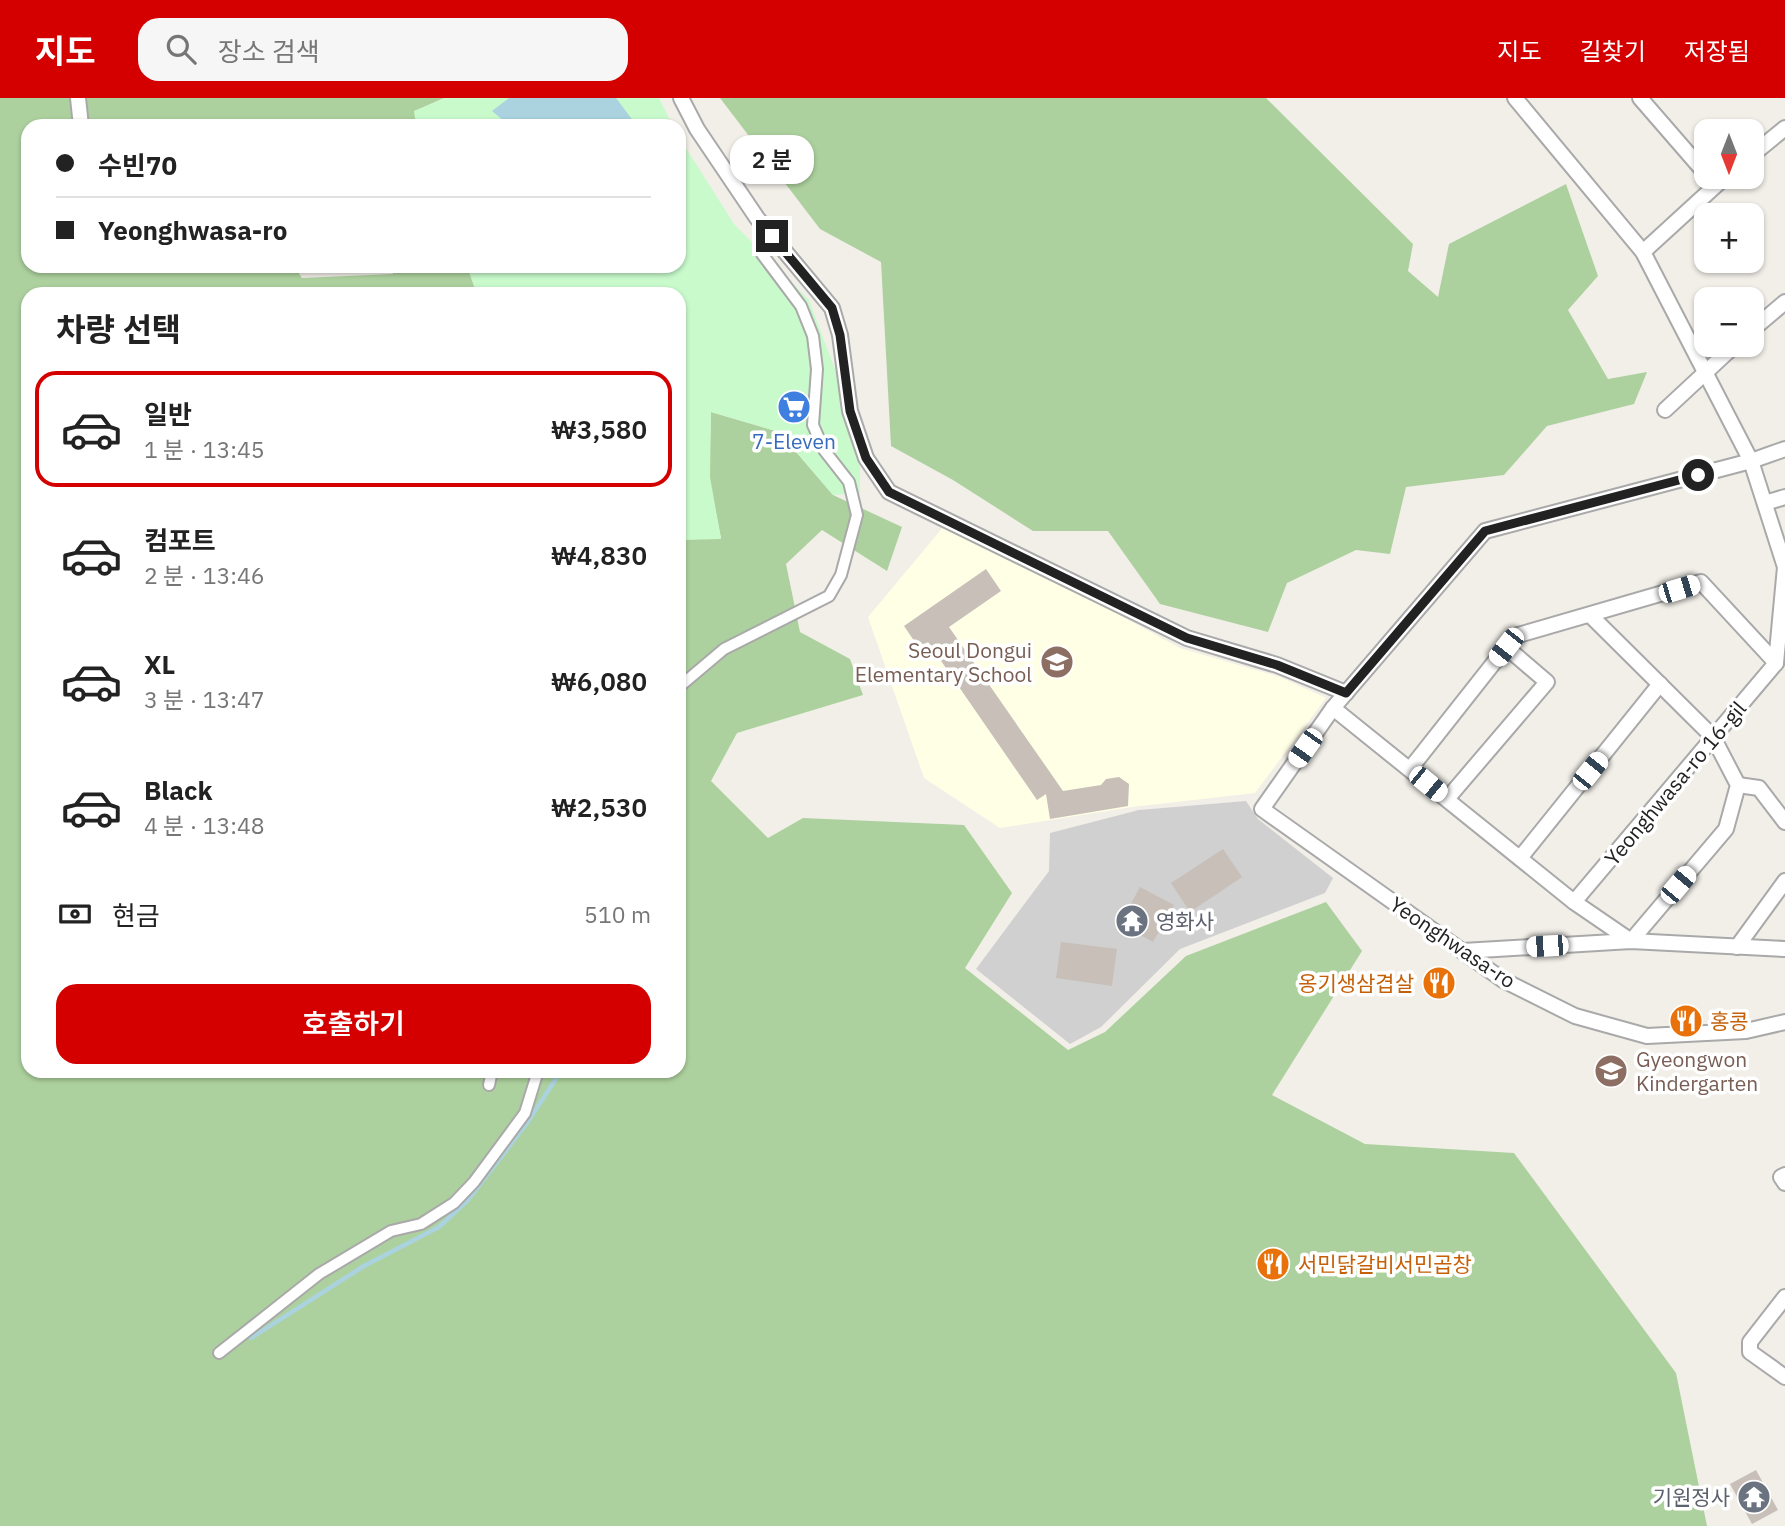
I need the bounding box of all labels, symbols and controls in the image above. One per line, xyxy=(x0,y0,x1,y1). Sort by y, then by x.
search box xyxy=(138,18,628,81)
text: 지도 xyxy=(35,29,96,72)
icon: search xyxy=(162,30,200,68)
text: 장소 검색 xyxy=(218,34,320,68)
text: 지도 xyxy=(1497,35,1542,67)
text: 길찾기 xyxy=(1580,35,1646,67)
text: 저장됨 xyxy=(1684,35,1750,67)
north arrow xyxy=(1694,119,1764,189)
map controls xyxy=(1694,119,1764,357)
callout: 2 분 xyxy=(730,135,814,184)
text: 2 분 xyxy=(752,144,792,174)
text: 수빈70 xyxy=(98,148,177,182)
button: + xyxy=(1694,203,1764,273)
text: Yeonghwasa-ro xyxy=(98,213,287,247)
route end xyxy=(756,220,788,252)
button: − xyxy=(1694,287,1764,357)
text: 차량 선택 xyxy=(56,308,181,350)
supermarket icon: 7-Eleven xyxy=(775,388,813,426)
text: 일반 xyxy=(144,397,192,431)
icon: car xyxy=(60,398,123,461)
text: ₩3,580 xyxy=(551,412,647,446)
place label: 7-Eleven xyxy=(752,427,836,455)
text: 1 분 · 13:45 xyxy=(144,434,265,464)
route start xyxy=(1682,459,1714,491)
text: 컴포트 xyxy=(144,523,216,557)
icon: car xyxy=(60,524,123,587)
text: ₩4,830 xyxy=(551,538,647,572)
text: 2 분 · 13:46 xyxy=(144,560,265,590)
car xyxy=(1656,573,1703,605)
car xyxy=(1485,624,1528,670)
place label: Seoul Dongui Elementary School xyxy=(855,636,1032,688)
school or university icon: Seoul Dongui Elementary School xyxy=(1038,643,1076,681)
text: XL xyxy=(144,647,175,681)
icon: car xyxy=(60,650,123,713)
text: ₩6,080 xyxy=(551,664,647,698)
text: 3 분 · 13:47 xyxy=(144,684,265,714)
street label: Yeonghwasa-ro 16-gil xyxy=(1598,695,1752,871)
car xyxy=(1285,725,1326,771)
car xyxy=(1569,748,1612,794)
car xyxy=(1406,763,1451,805)
text: Black xyxy=(144,773,212,807)
icon: car xyxy=(60,776,123,839)
text: ₩2,530 xyxy=(551,790,647,824)
text: 4 분 · 13:48 xyxy=(144,810,265,840)
car xyxy=(1657,862,1700,908)
street label: Yeonghwasa-ro xyxy=(1385,890,1521,994)
icon: cash xyxy=(56,895,94,933)
text: 현금 xyxy=(112,898,160,932)
text: 510 m xyxy=(584,899,651,929)
temple icon: 영화사 xyxy=(1113,902,1151,940)
place label: 영화사 xyxy=(1156,907,1214,935)
car xyxy=(1526,934,1569,958)
restaurant icon: 옹기생삼겹살 xyxy=(1420,964,1458,1002)
place label: 옹기생삼겹살 xyxy=(1298,969,1414,997)
button: 호출하기 xyxy=(56,984,651,1064)
restaurant icon: 홍콩 xyxy=(1667,1002,1705,1040)
place label: 홍콩 xyxy=(1710,1007,1749,1035)
place label: Gyeongwon Kindergarten xyxy=(1636,1045,1758,1097)
school or university icon: Gyeongwon Kindergarten xyxy=(1592,1052,1630,1090)
restaurant icon: 서민닭갈비서민곱창 xyxy=(1254,1245,1292,1283)
place label: 서민닭갈비서민곱창 xyxy=(1298,1250,1472,1278)
temple icon: 기원정사 xyxy=(1735,1478,1773,1516)
place label: 기원정사 xyxy=(1653,1483,1730,1511)

